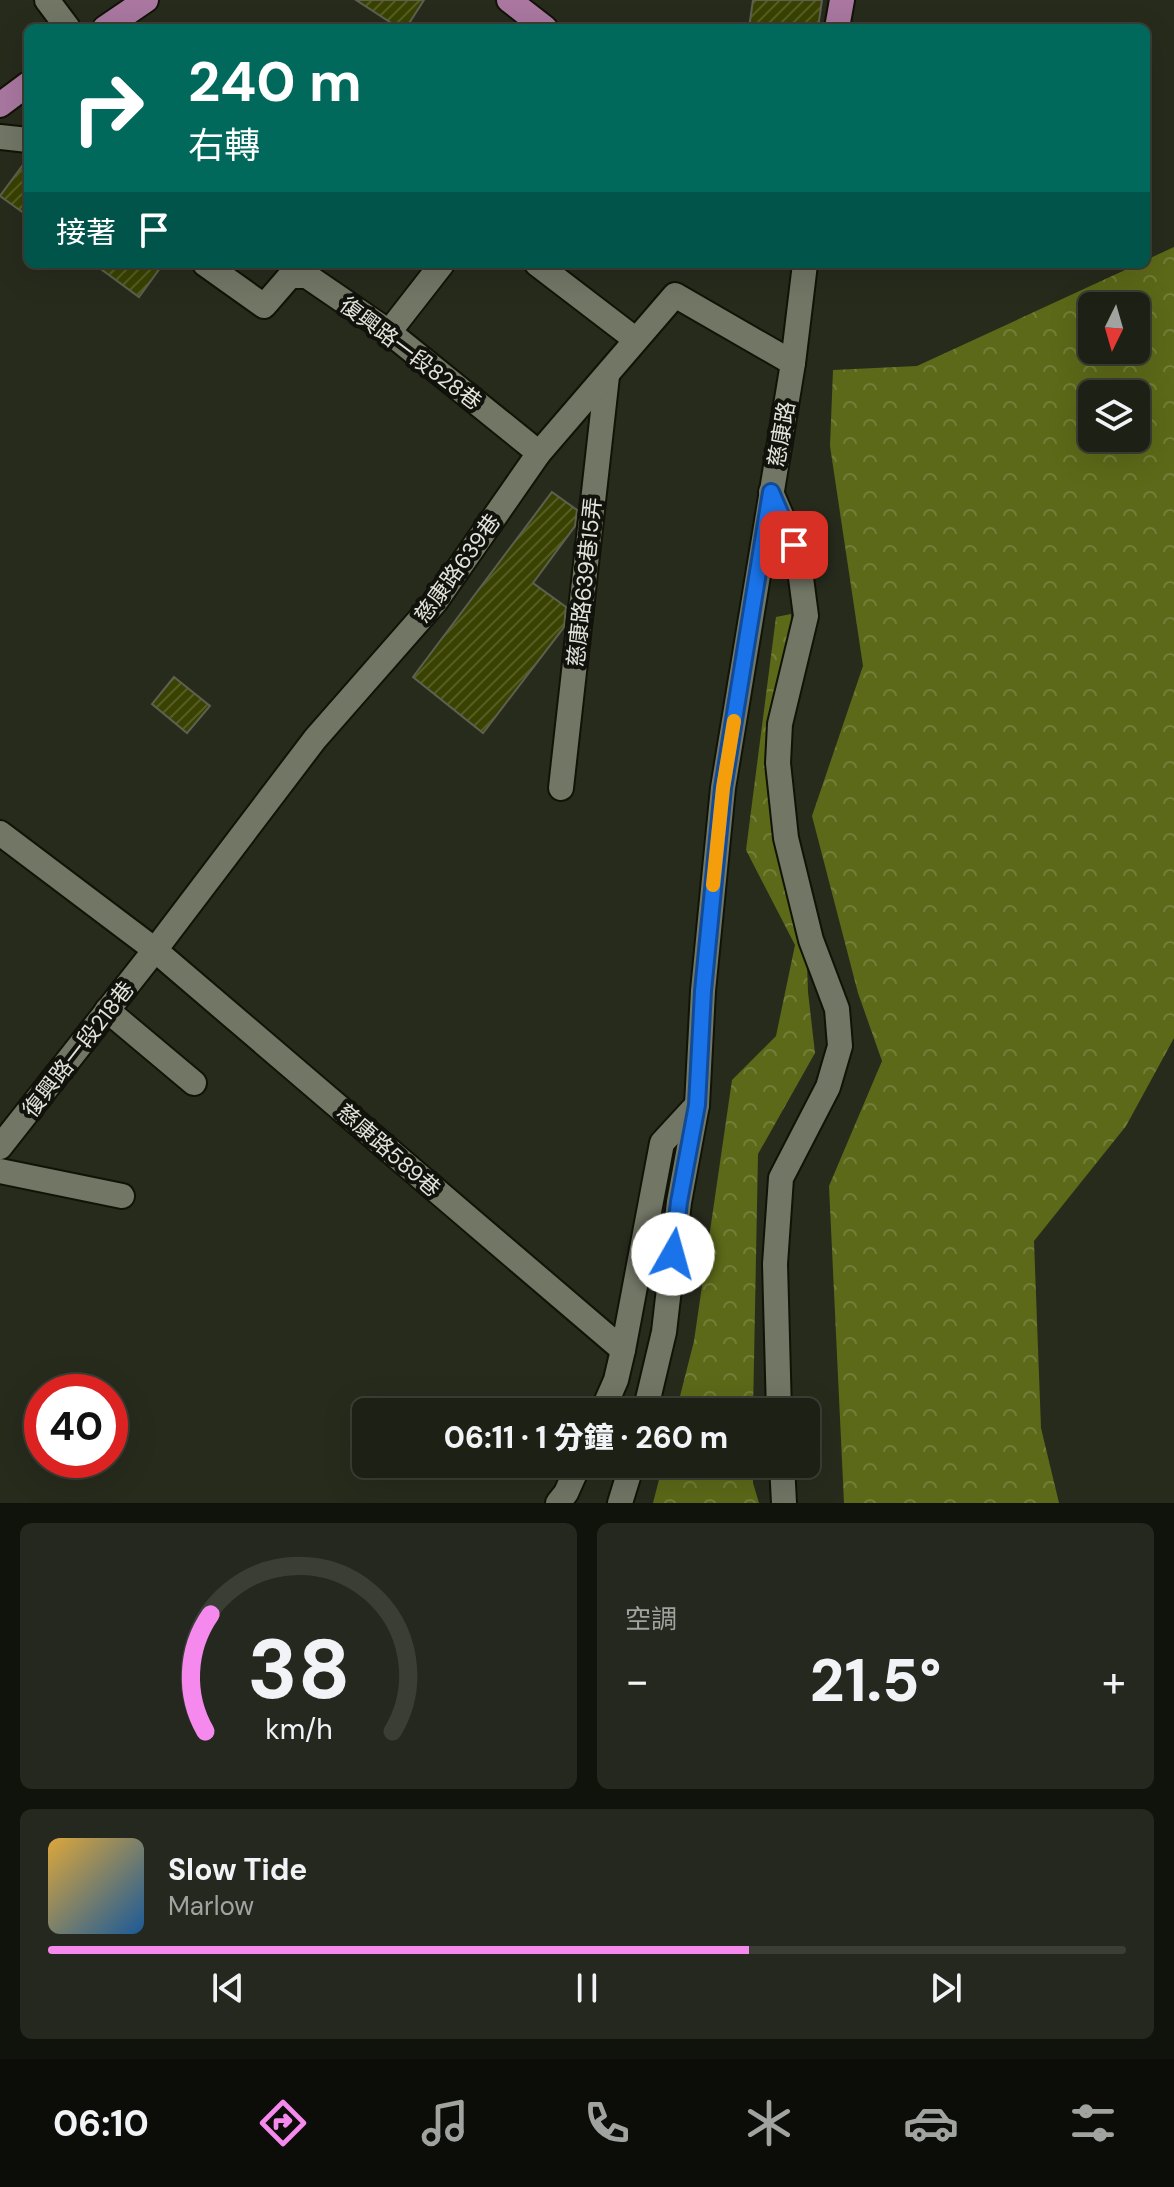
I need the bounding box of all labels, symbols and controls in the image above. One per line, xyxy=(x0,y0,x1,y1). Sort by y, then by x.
text: 240 m xyxy=(188,45,362,118)
icon: right xyxy=(56,56,160,160)
text: 右轉 xyxy=(188,122,260,169)
icon: arrive xyxy=(132,208,176,252)
text: 接著 xyxy=(56,213,116,252)
street label: 復興路一段828巷 xyxy=(334,290,488,416)
north arrow xyxy=(1078,292,1150,364)
map controls xyxy=(1078,292,1150,452)
button: layers xyxy=(1078,380,1150,452)
street label: 慈康路 xyxy=(761,399,802,469)
street label: 慈康路639巷15弄 xyxy=(561,496,608,668)
street label: 慈康路639巷 xyxy=(408,508,507,629)
pin xyxy=(760,511,828,579)
icon: arrive xyxy=(772,523,816,567)
street label: 復興路一段218巷 xyxy=(16,975,141,1123)
street label: 慈康路589巷 xyxy=(331,1097,446,1203)
position arrow xyxy=(631,1212,715,1296)
speed limit sign: 40 xyxy=(24,1374,128,1478)
text: 06:11 · 1 分鐘 · 260 m xyxy=(444,1418,728,1457)
text: 空調 xyxy=(625,1602,677,1636)
text: 38 xyxy=(247,1615,350,1724)
text: 21.5° xyxy=(810,1641,941,1720)
text: − xyxy=(625,1652,649,1710)
text: + xyxy=(1102,1652,1126,1710)
text: km/h xyxy=(265,1711,332,1748)
text: Slow Tide xyxy=(168,1850,307,1889)
text: Marlow xyxy=(168,1889,254,1923)
icon: previous xyxy=(206,1966,250,2010)
icon: pause xyxy=(565,1966,609,2010)
icon: next xyxy=(924,1966,968,2010)
icon: directions xyxy=(255,2095,311,2151)
icon: music xyxy=(417,2095,473,2151)
icon: phone xyxy=(579,2095,635,2151)
icon: climate xyxy=(741,2095,797,2151)
icon: car xyxy=(903,2095,959,2151)
icon: filters xyxy=(1065,2095,1121,2151)
text: 06:10 xyxy=(53,2100,149,2147)

